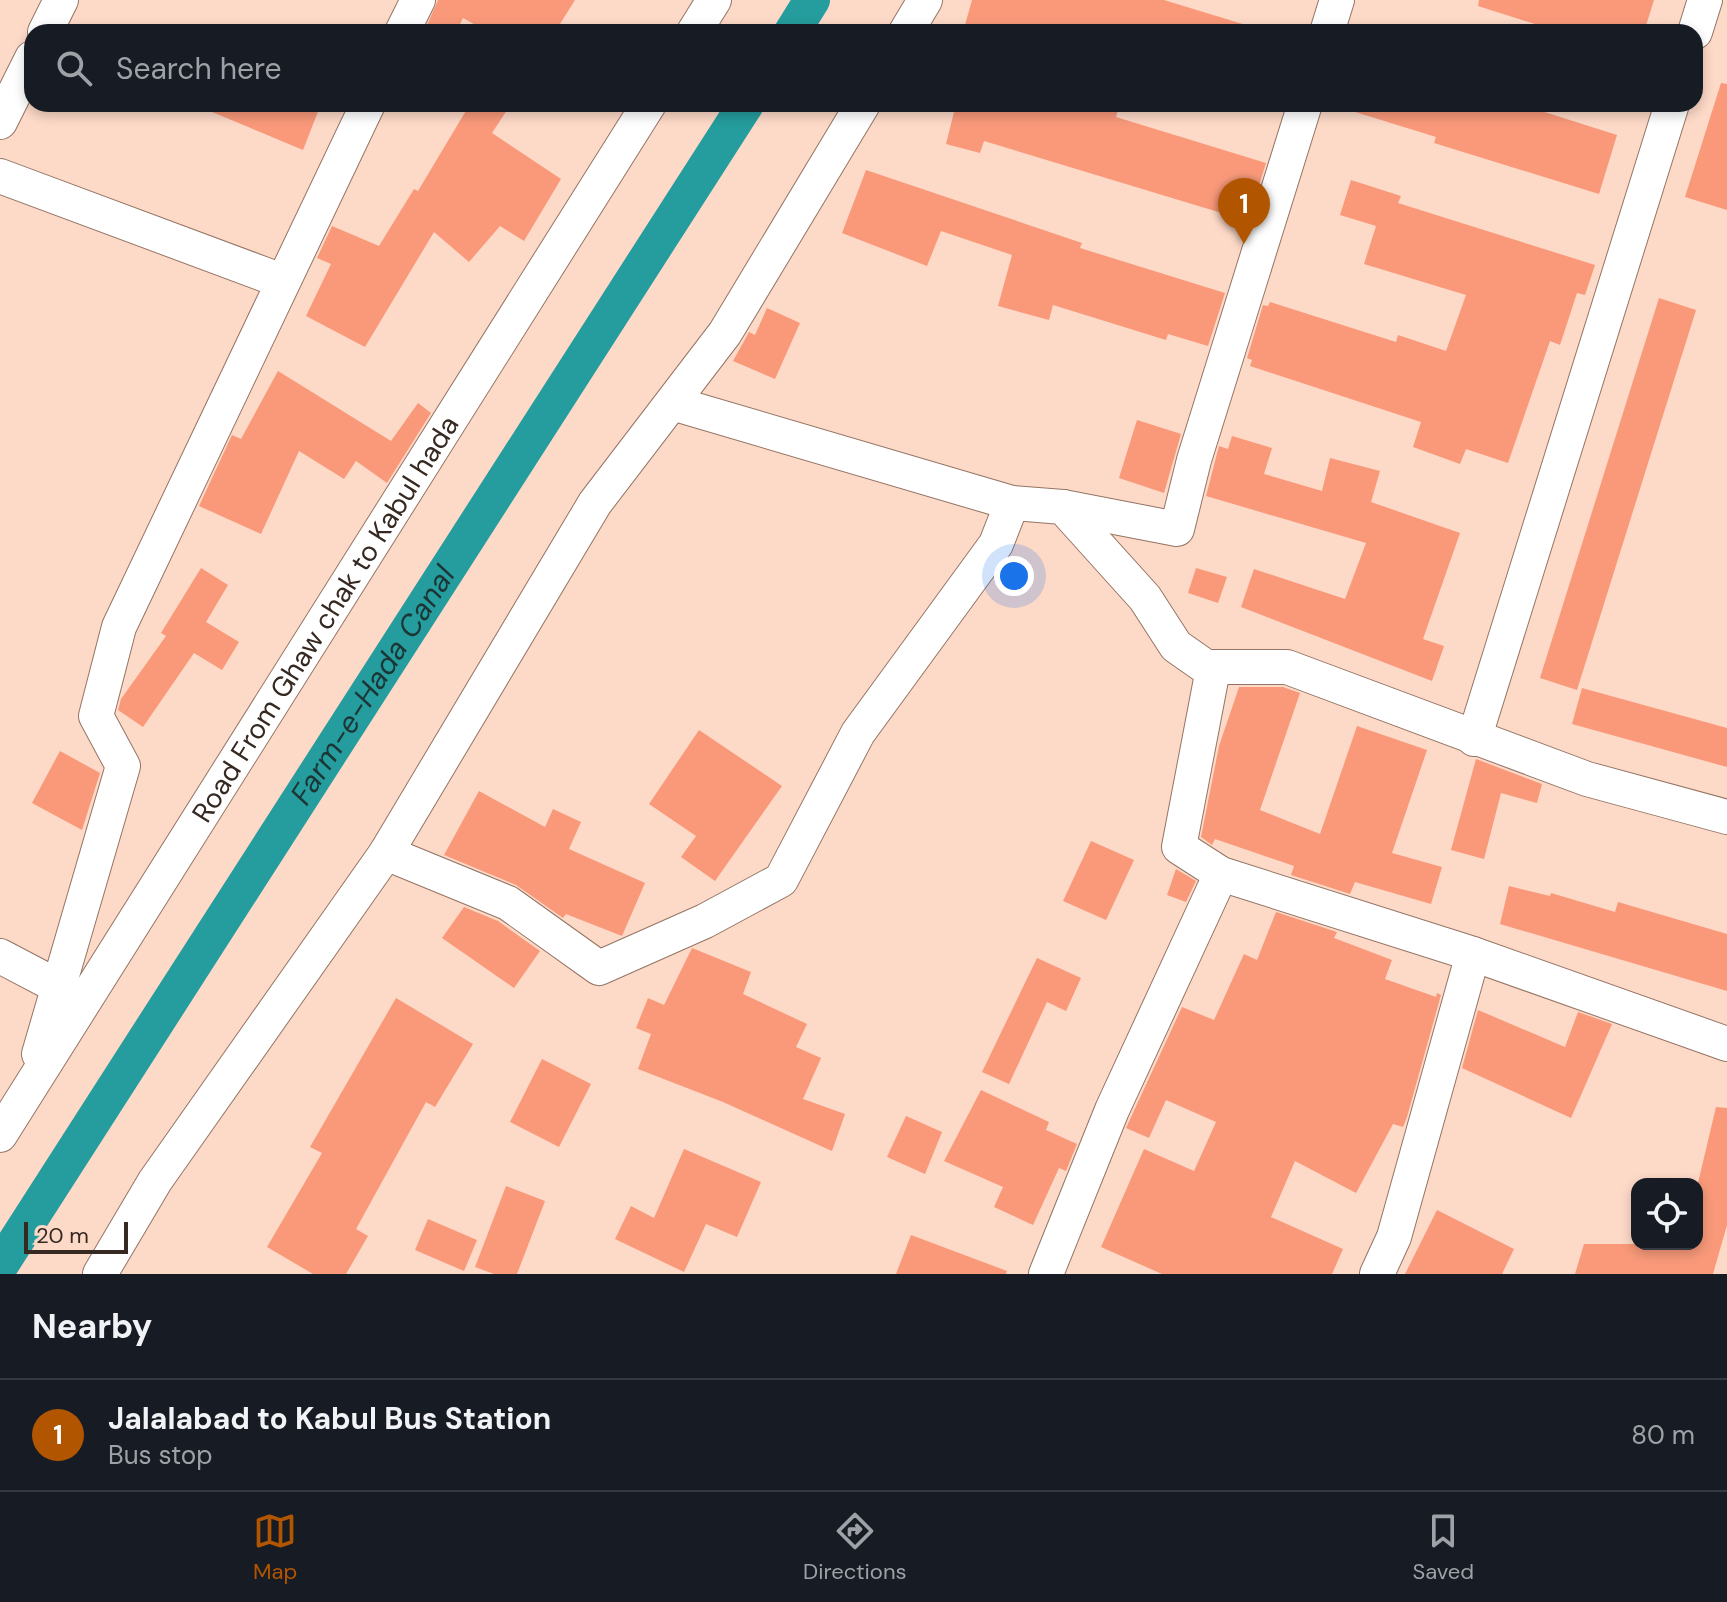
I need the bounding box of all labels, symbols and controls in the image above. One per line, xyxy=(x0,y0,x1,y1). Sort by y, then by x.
search box xyxy=(24,24,1703,112)
icon: search xyxy=(52,46,96,90)
text: Search here xyxy=(116,49,282,88)
pin: 1 xyxy=(1218,178,1270,244)
street label: Road From Ghaw chak to Kabul hada xyxy=(184,409,467,829)
your location xyxy=(994,556,1034,596)
water label: Farm-e-Hada Canal xyxy=(281,557,464,812)
map controls xyxy=(1631,1178,1703,1250)
button: locate xyxy=(1631,1178,1703,1250)
scale bar xyxy=(24,1218,128,1254)
text: 20 m xyxy=(36,1221,89,1250)
text: Nearby xyxy=(32,1304,152,1349)
text: Jalalabad to Kabul Bus Station xyxy=(108,1399,551,1438)
text: 1 xyxy=(53,1418,63,1452)
text: 80 m xyxy=(1631,1418,1695,1452)
text: Bus stop xyxy=(108,1438,213,1472)
tab: Map xyxy=(253,1509,297,1586)
tab: Directions xyxy=(803,1509,907,1586)
tab: Saved xyxy=(1412,1509,1474,1586)

